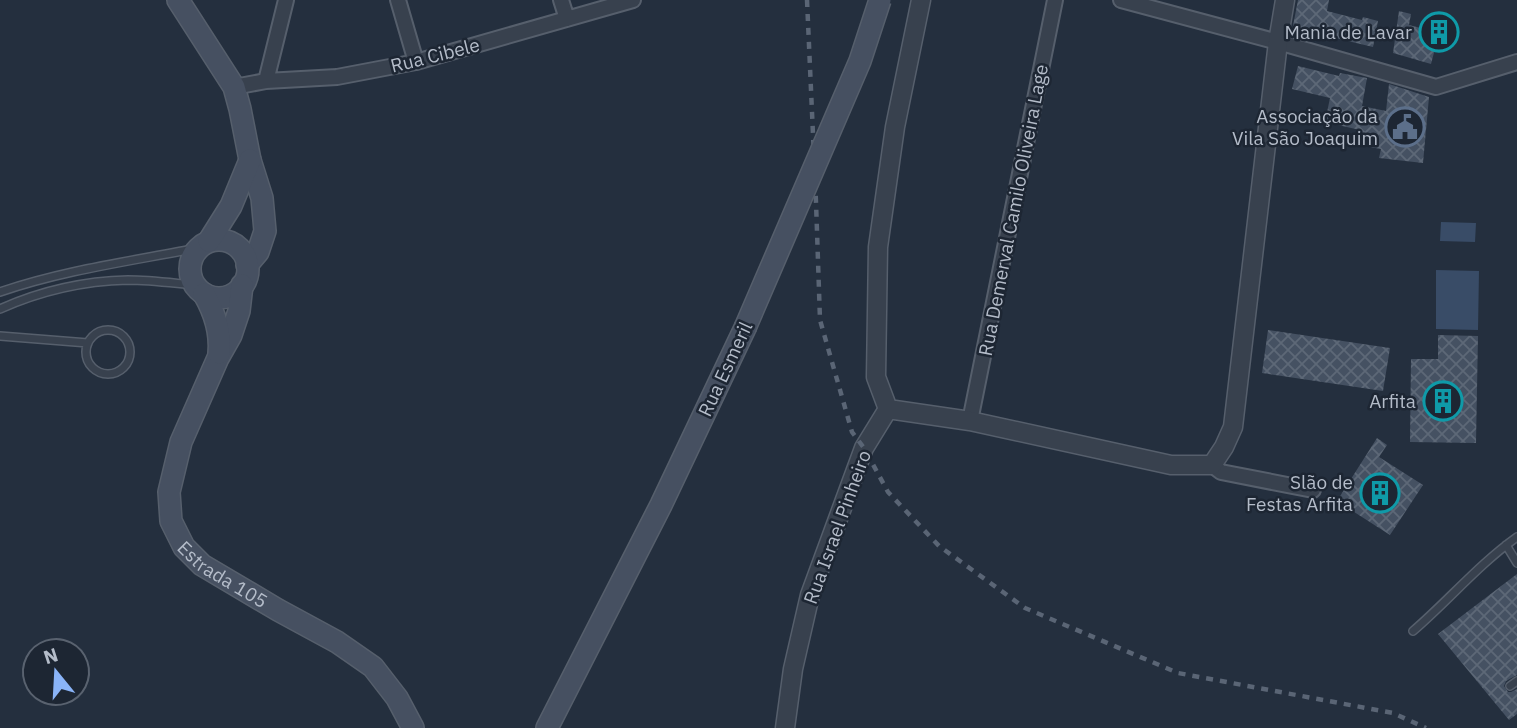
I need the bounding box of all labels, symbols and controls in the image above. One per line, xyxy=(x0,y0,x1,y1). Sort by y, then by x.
building icon: Mania de Lavar xyxy=(1418,11,1460,53)
place label: Mania de Lavar xyxy=(1285,20,1412,44)
street label: Rua Cibele xyxy=(388,32,482,78)
street label: Rua Demerval Camilo Oliveira Lage xyxy=(973,62,1053,358)
place label: Associação da Vila São Joaquim xyxy=(1232,104,1378,150)
public building icon: Associação da Vila São Joaquim xyxy=(1384,106,1426,148)
street label: Rua Esmeril xyxy=(693,318,757,420)
building icon: Arfita xyxy=(1422,380,1464,422)
place label: Arfita xyxy=(1369,389,1416,413)
street label: Rua Israel Pinheiro xyxy=(798,447,876,607)
place label: Slão de Festas Arfita xyxy=(1246,470,1353,516)
building icon: Slão de Festas Arfita xyxy=(1359,472,1401,514)
street label: Estrada 105 xyxy=(173,536,272,613)
north arrow xyxy=(21,637,91,707)
text: N xyxy=(40,642,61,669)

